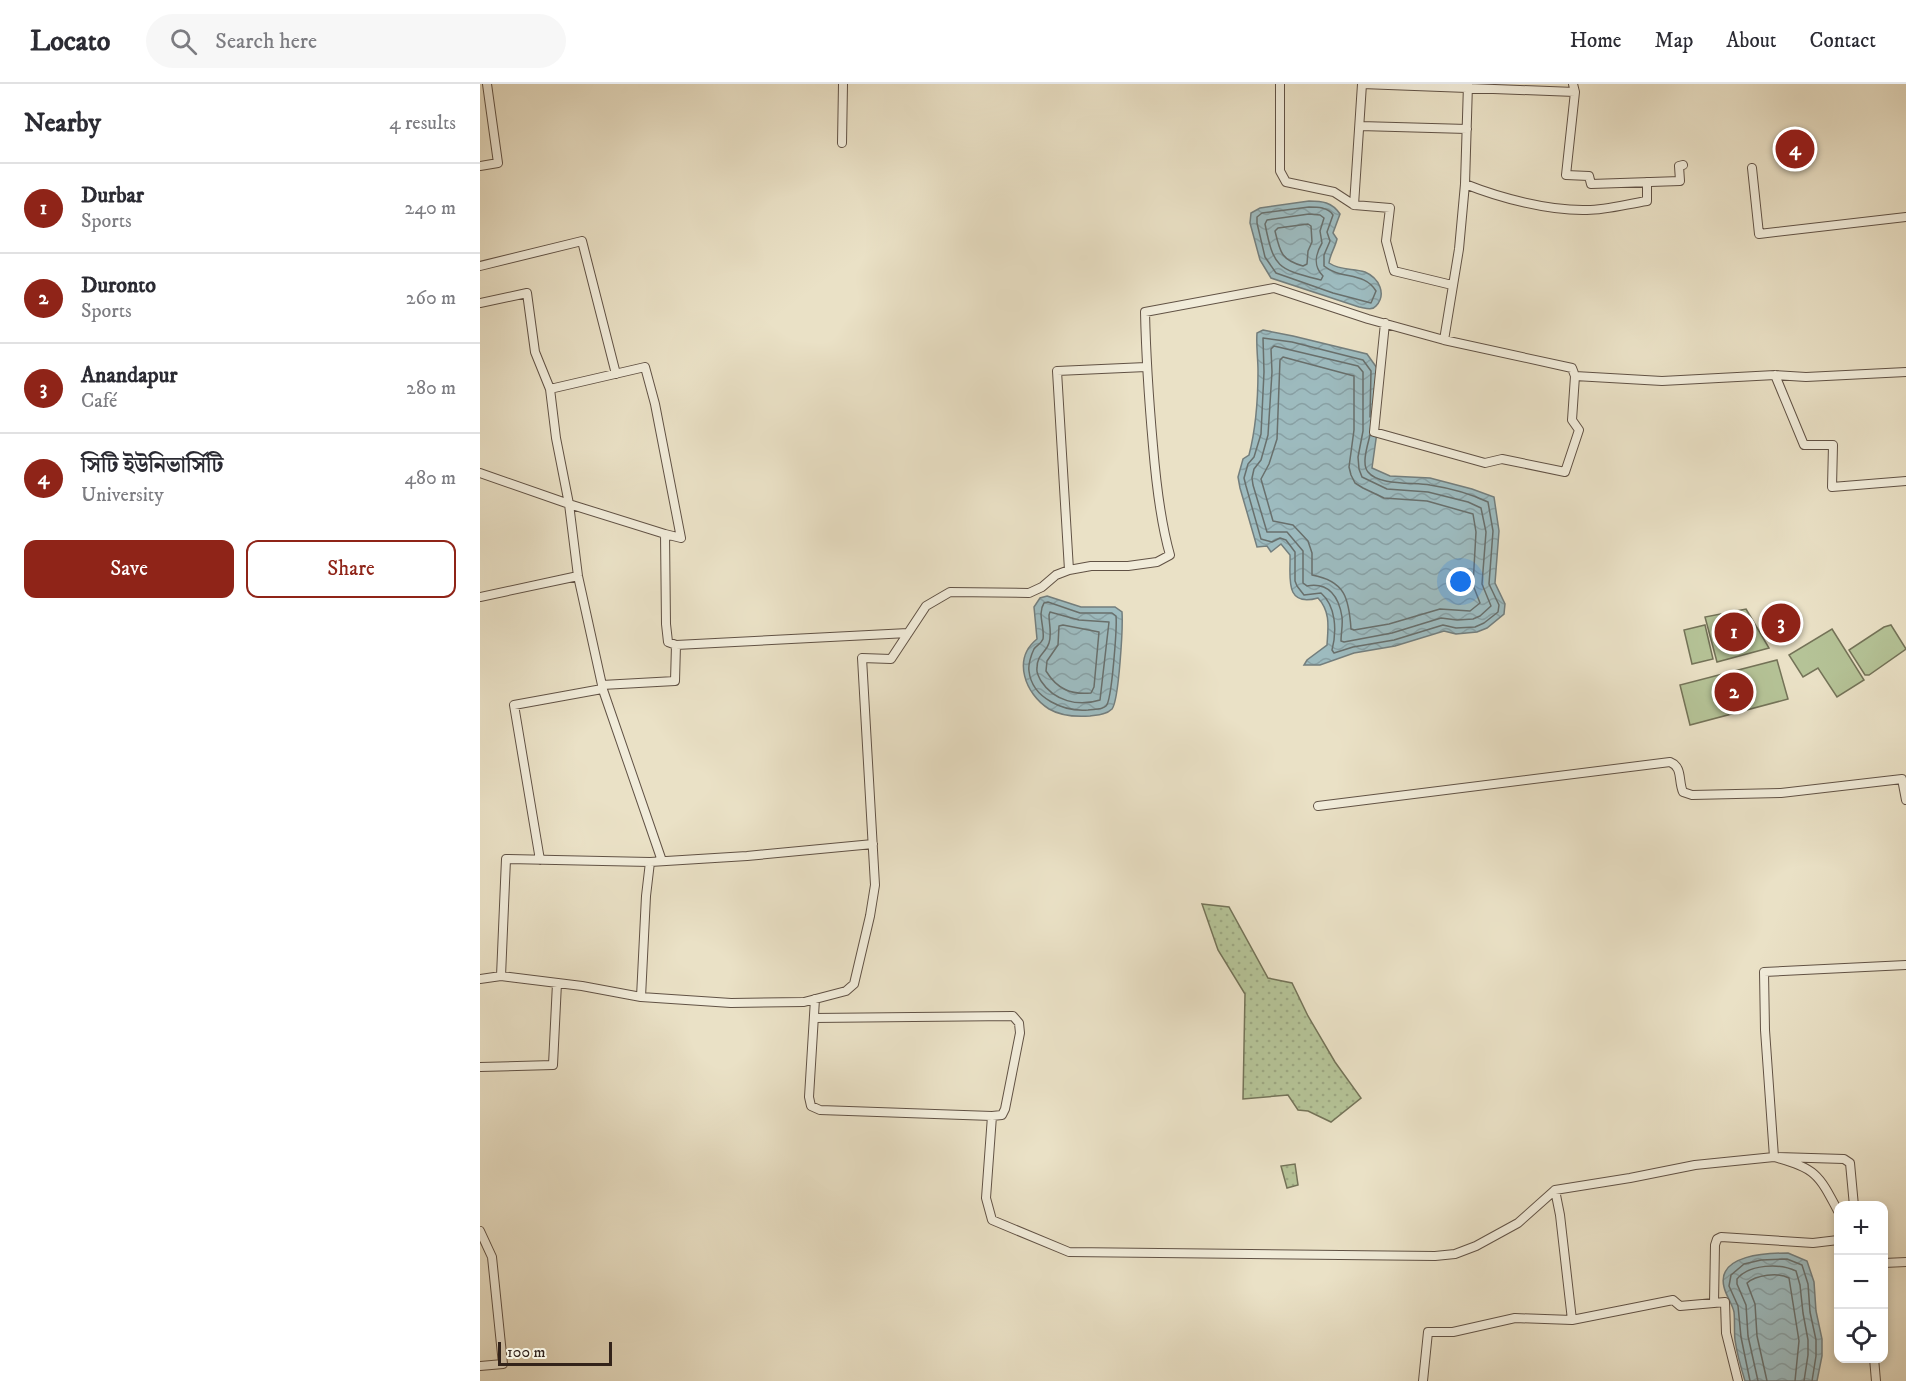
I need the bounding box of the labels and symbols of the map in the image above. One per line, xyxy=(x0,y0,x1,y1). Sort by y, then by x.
pin: 4 xyxy=(1776,126,1814,172)
your location xyxy=(1446,567,1475,596)
pin: 3 xyxy=(1762,600,1800,646)
pin: 1 xyxy=(1714,610,1754,654)
pin: 2 xyxy=(1714,670,1754,714)
scale bar xyxy=(498,1339,612,1366)

